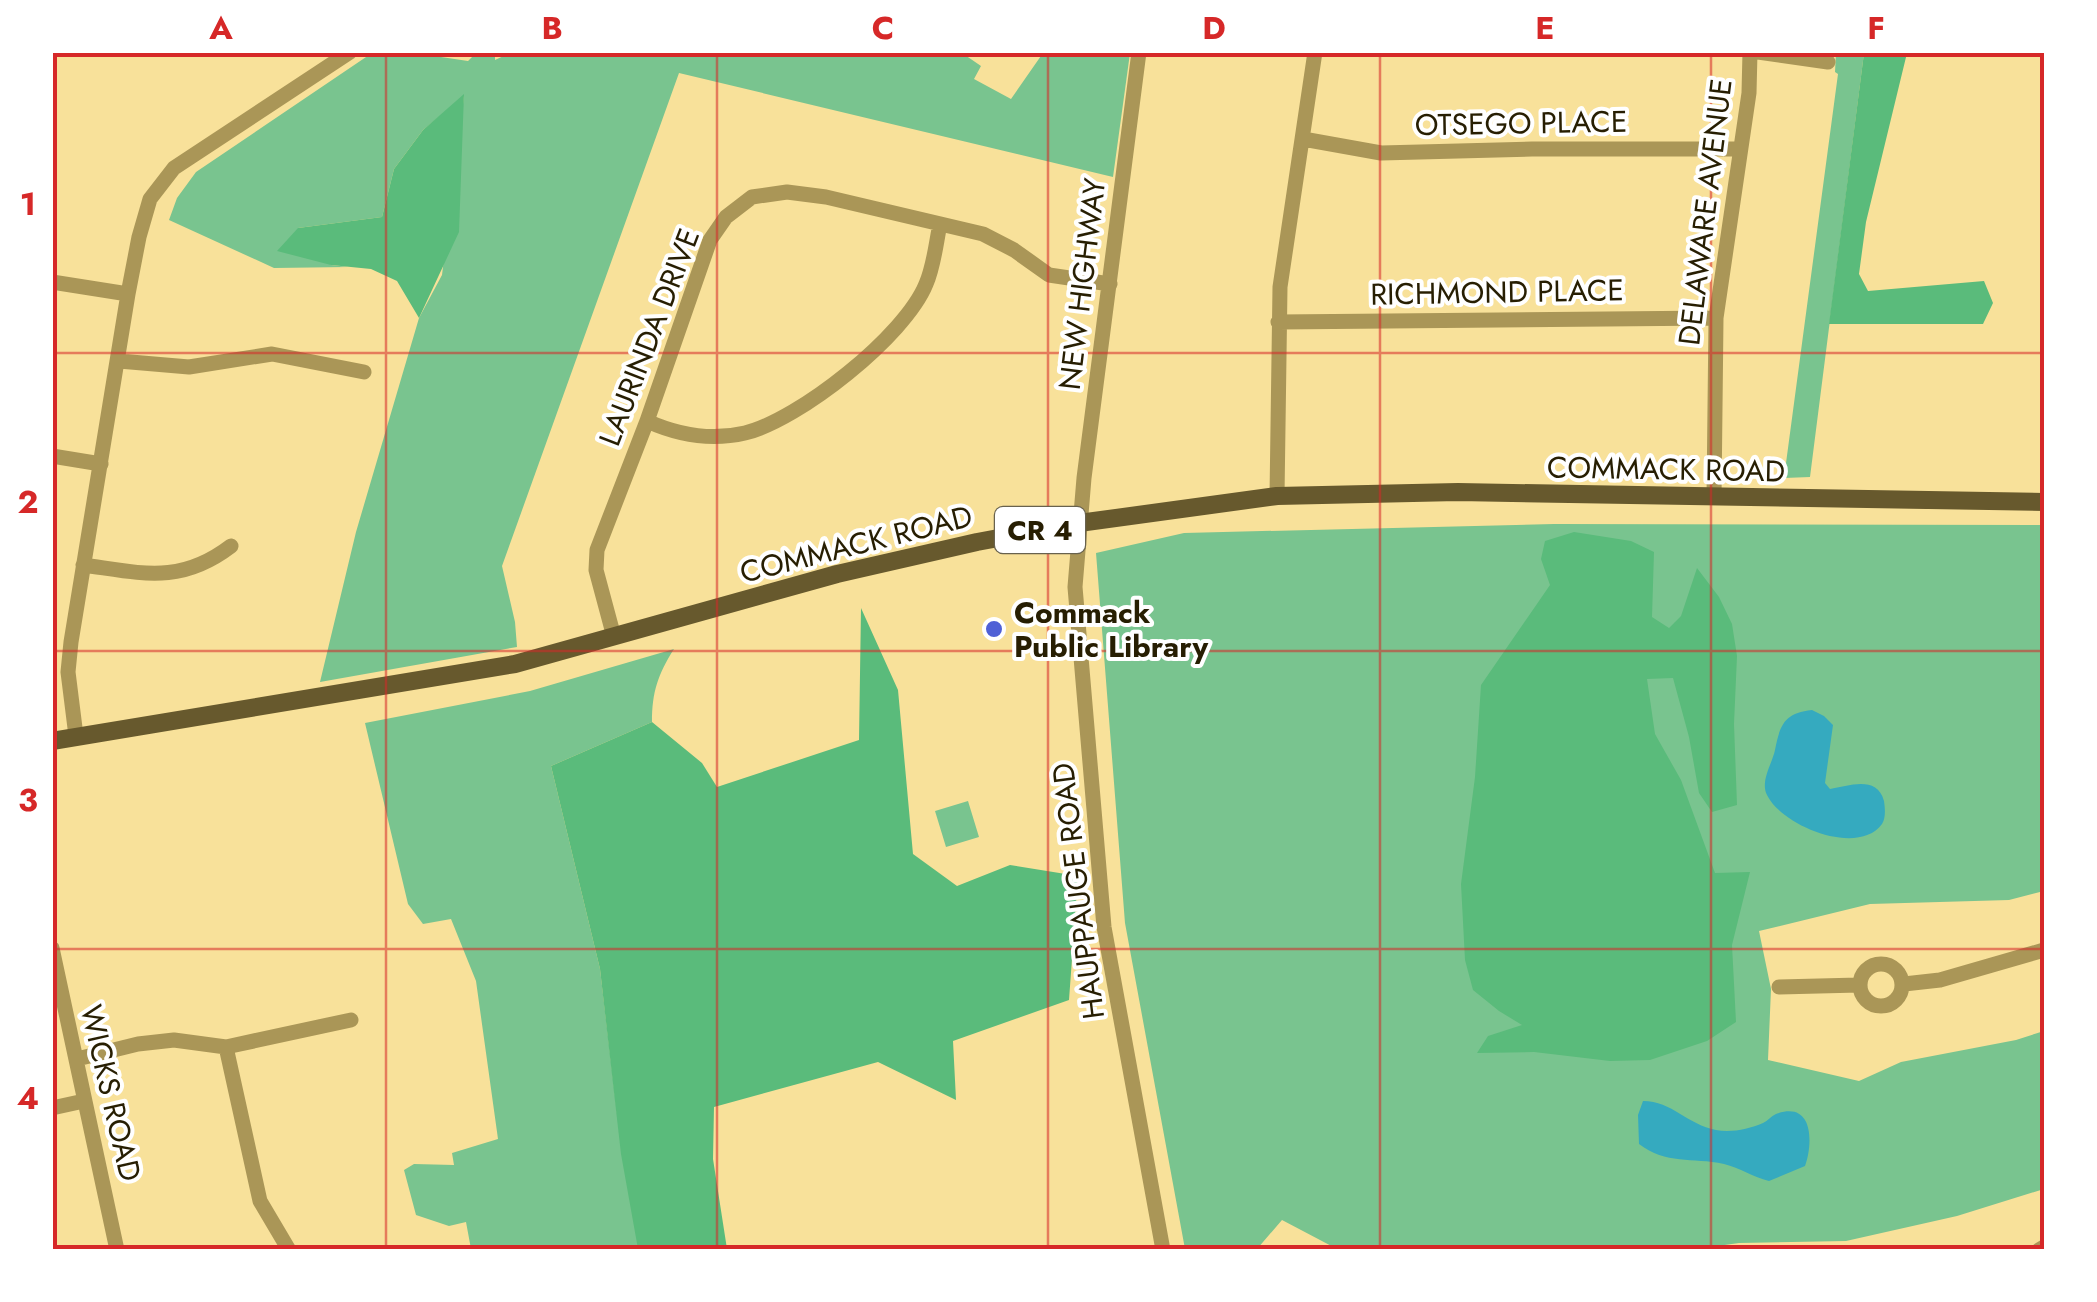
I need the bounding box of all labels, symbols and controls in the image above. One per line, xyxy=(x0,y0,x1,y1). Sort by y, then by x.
text: A xyxy=(208,5,233,51)
text: B xyxy=(541,5,563,51)
text: C xyxy=(872,5,894,51)
text: D xyxy=(1202,5,1226,51)
text: E xyxy=(1535,5,1555,51)
text: F xyxy=(1867,5,1885,51)
street label: DELAWARE AVENUE xyxy=(1667,76,1743,348)
street label: OTSEGO PLACE xyxy=(1414,100,1628,146)
street label: NEW HIGHWAY xyxy=(1048,175,1116,392)
text: 1 xyxy=(20,181,36,227)
street label: LAURINDA DRIVE xyxy=(588,222,710,452)
street label: RICHMOND PLACE xyxy=(1370,268,1624,316)
street label: COMMACK ROAD xyxy=(1547,445,1785,493)
text: 2 xyxy=(18,479,39,525)
street label: COMMACK ROAD xyxy=(735,494,977,594)
road number: CR 4 xyxy=(995,507,1085,553)
place label: Commack Public Library xyxy=(1014,591,1208,668)
marker: Commack Public Library xyxy=(983,618,1005,640)
street label: HAUPPAUGE ROAD xyxy=(1041,760,1115,1022)
text: 3 xyxy=(18,777,38,823)
street label: WICKS ROAD xyxy=(70,1001,152,1185)
text: 4 xyxy=(17,1075,39,1121)

